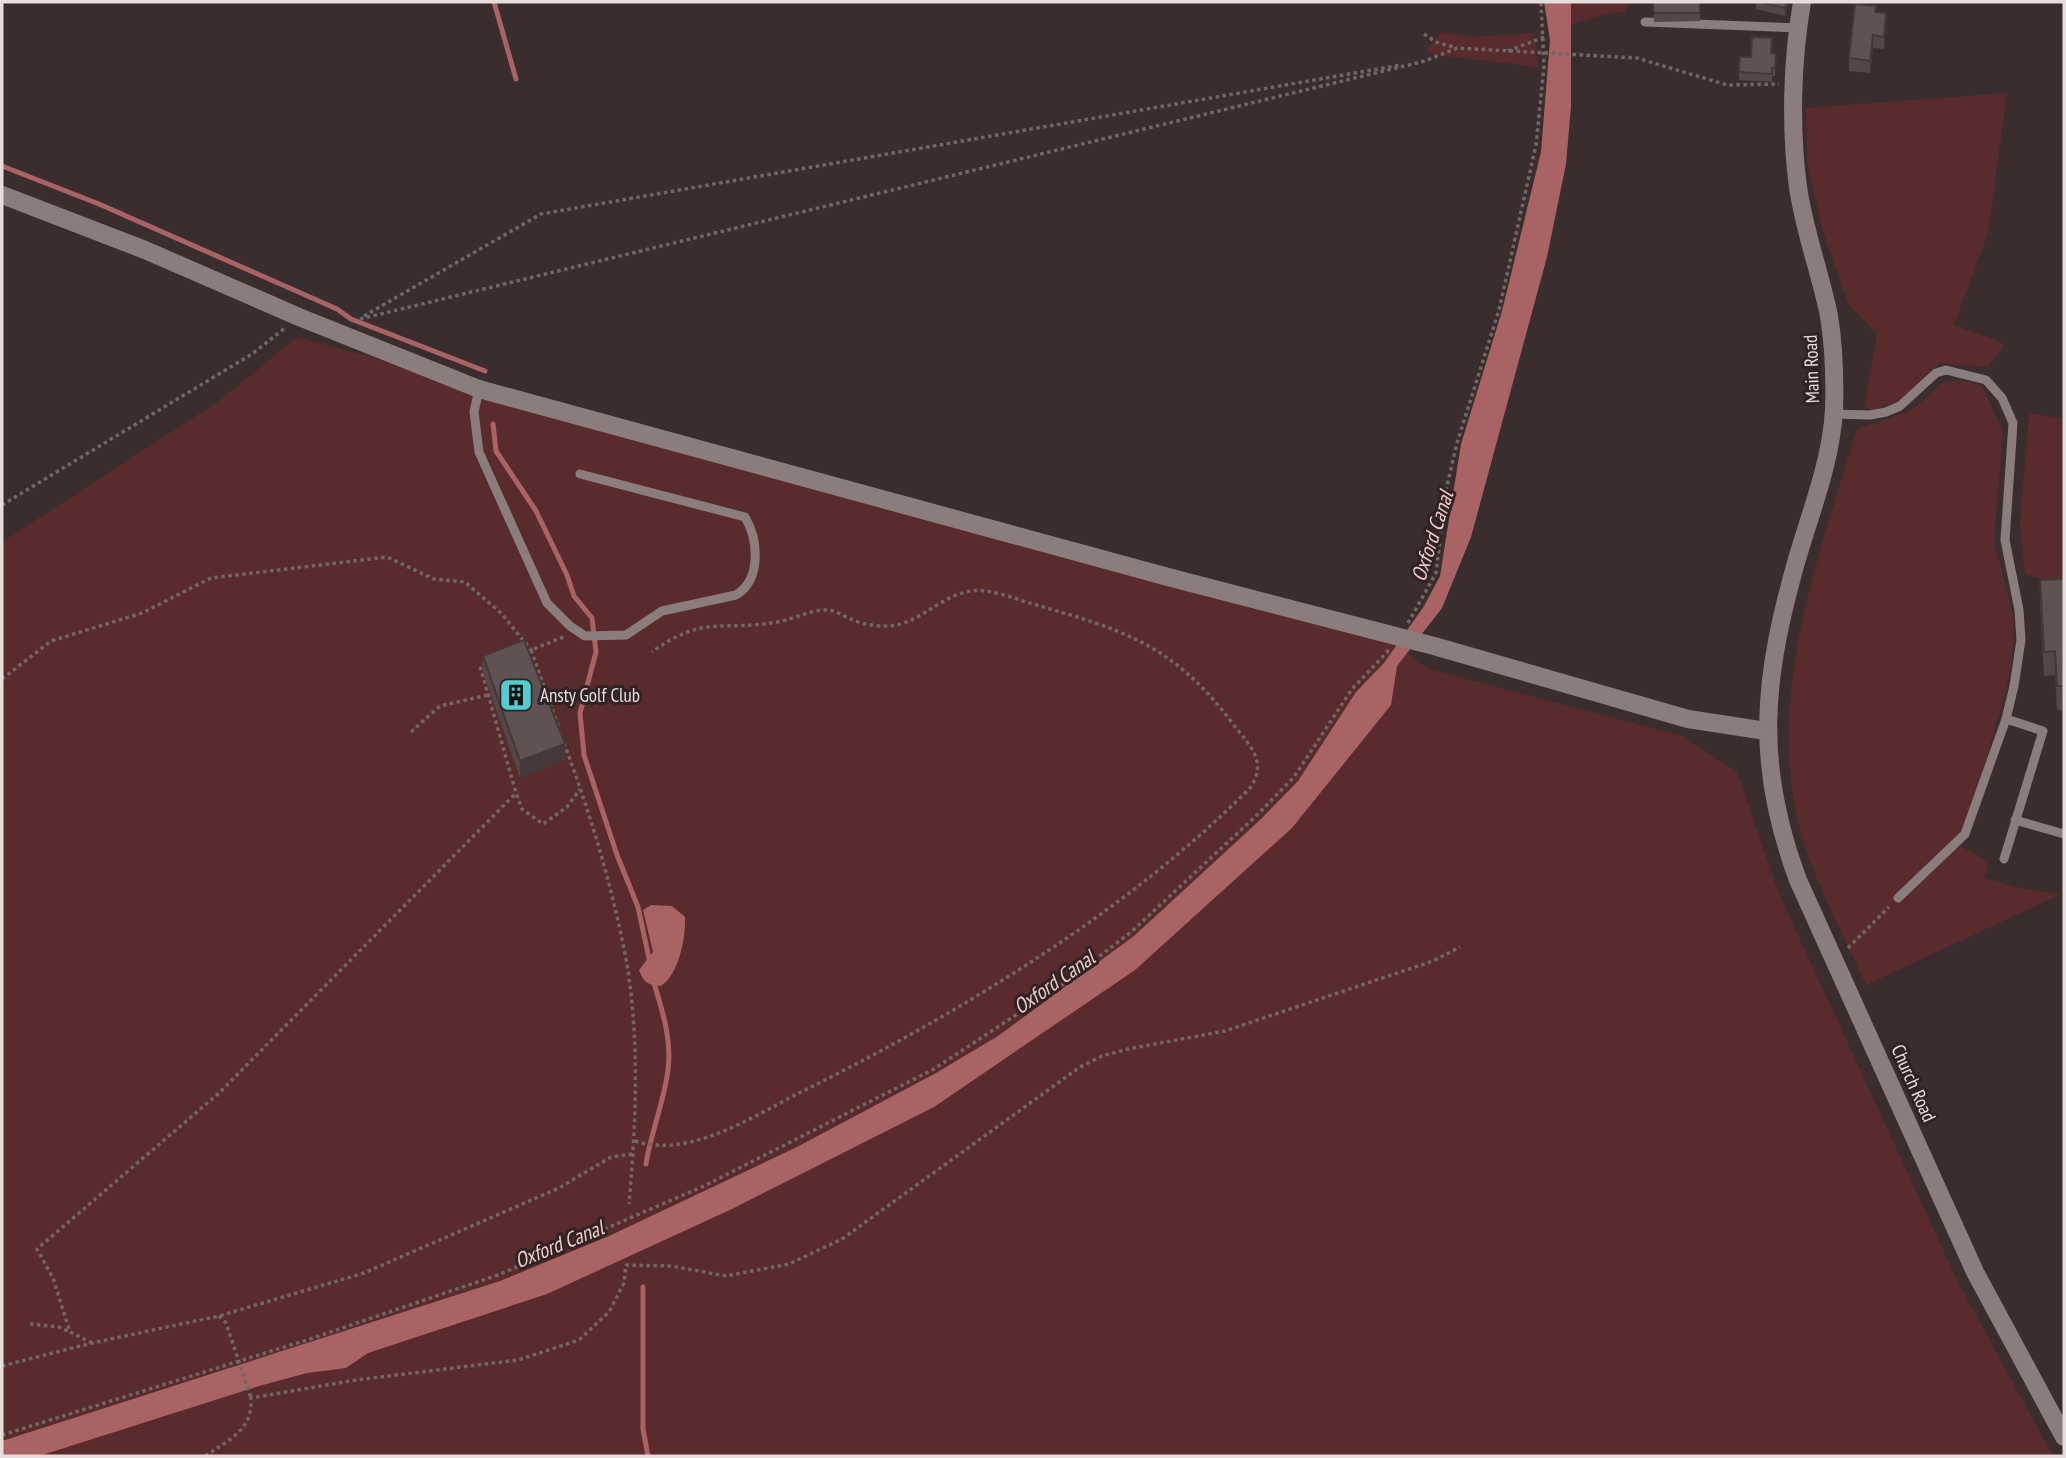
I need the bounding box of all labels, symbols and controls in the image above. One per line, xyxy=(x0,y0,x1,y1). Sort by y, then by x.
street label: Main Road xyxy=(1798,334,1824,404)
water label: Oxford Canal xyxy=(1405,485,1460,585)
building icon: Ansty Golf Club xyxy=(497,676,535,714)
place label: Ansty Golf Club xyxy=(540,683,640,707)
water label: Oxford Canal xyxy=(1008,943,1102,1020)
street label: Church Road xyxy=(1886,1041,1942,1125)
water label: Oxford Canal xyxy=(511,1213,609,1274)

